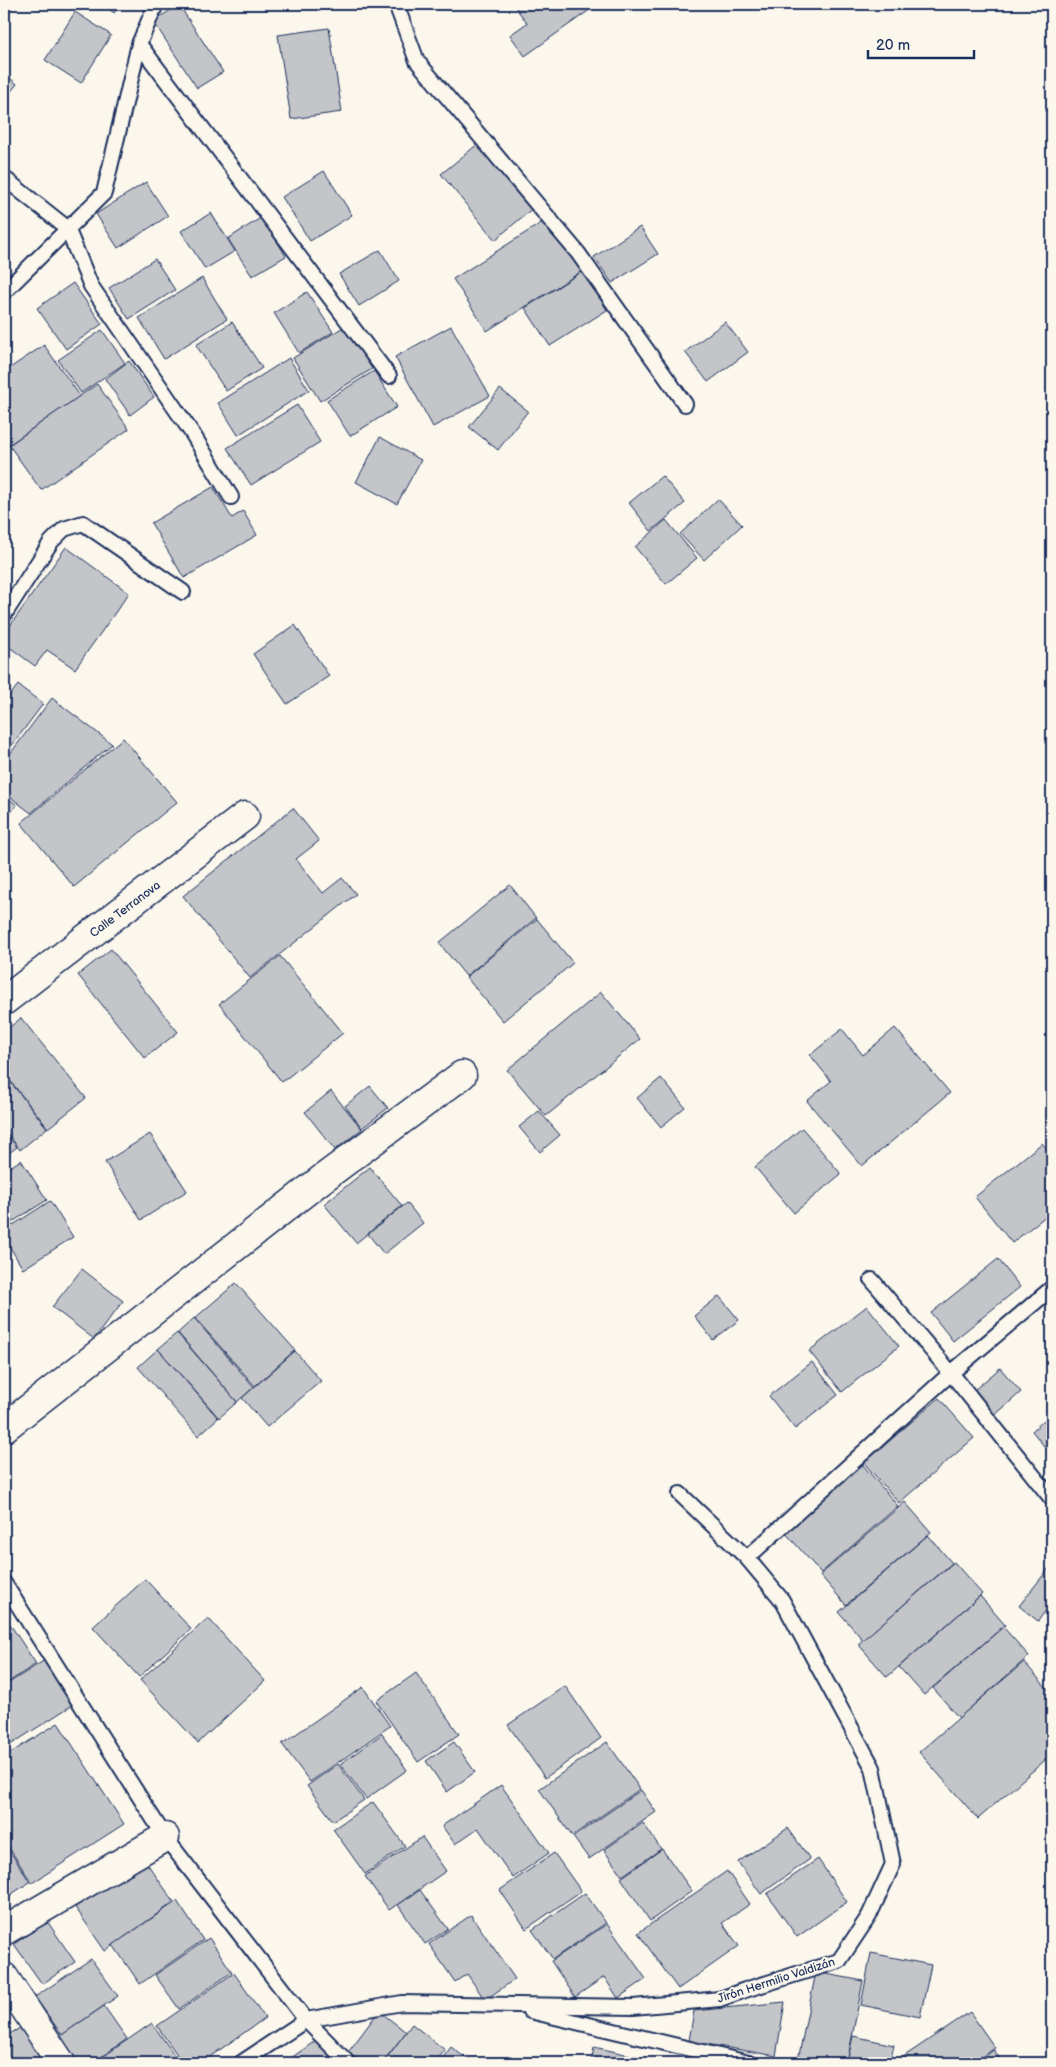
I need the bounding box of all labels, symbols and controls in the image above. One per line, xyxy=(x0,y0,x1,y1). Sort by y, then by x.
scale bar xyxy=(868,28,975,60)
text: 20 m xyxy=(876,36,910,55)
street label: Calle Terranova xyxy=(87,878,164,941)
street label: Jirón Hermilio Valdizán xyxy=(715,1954,837,2007)

